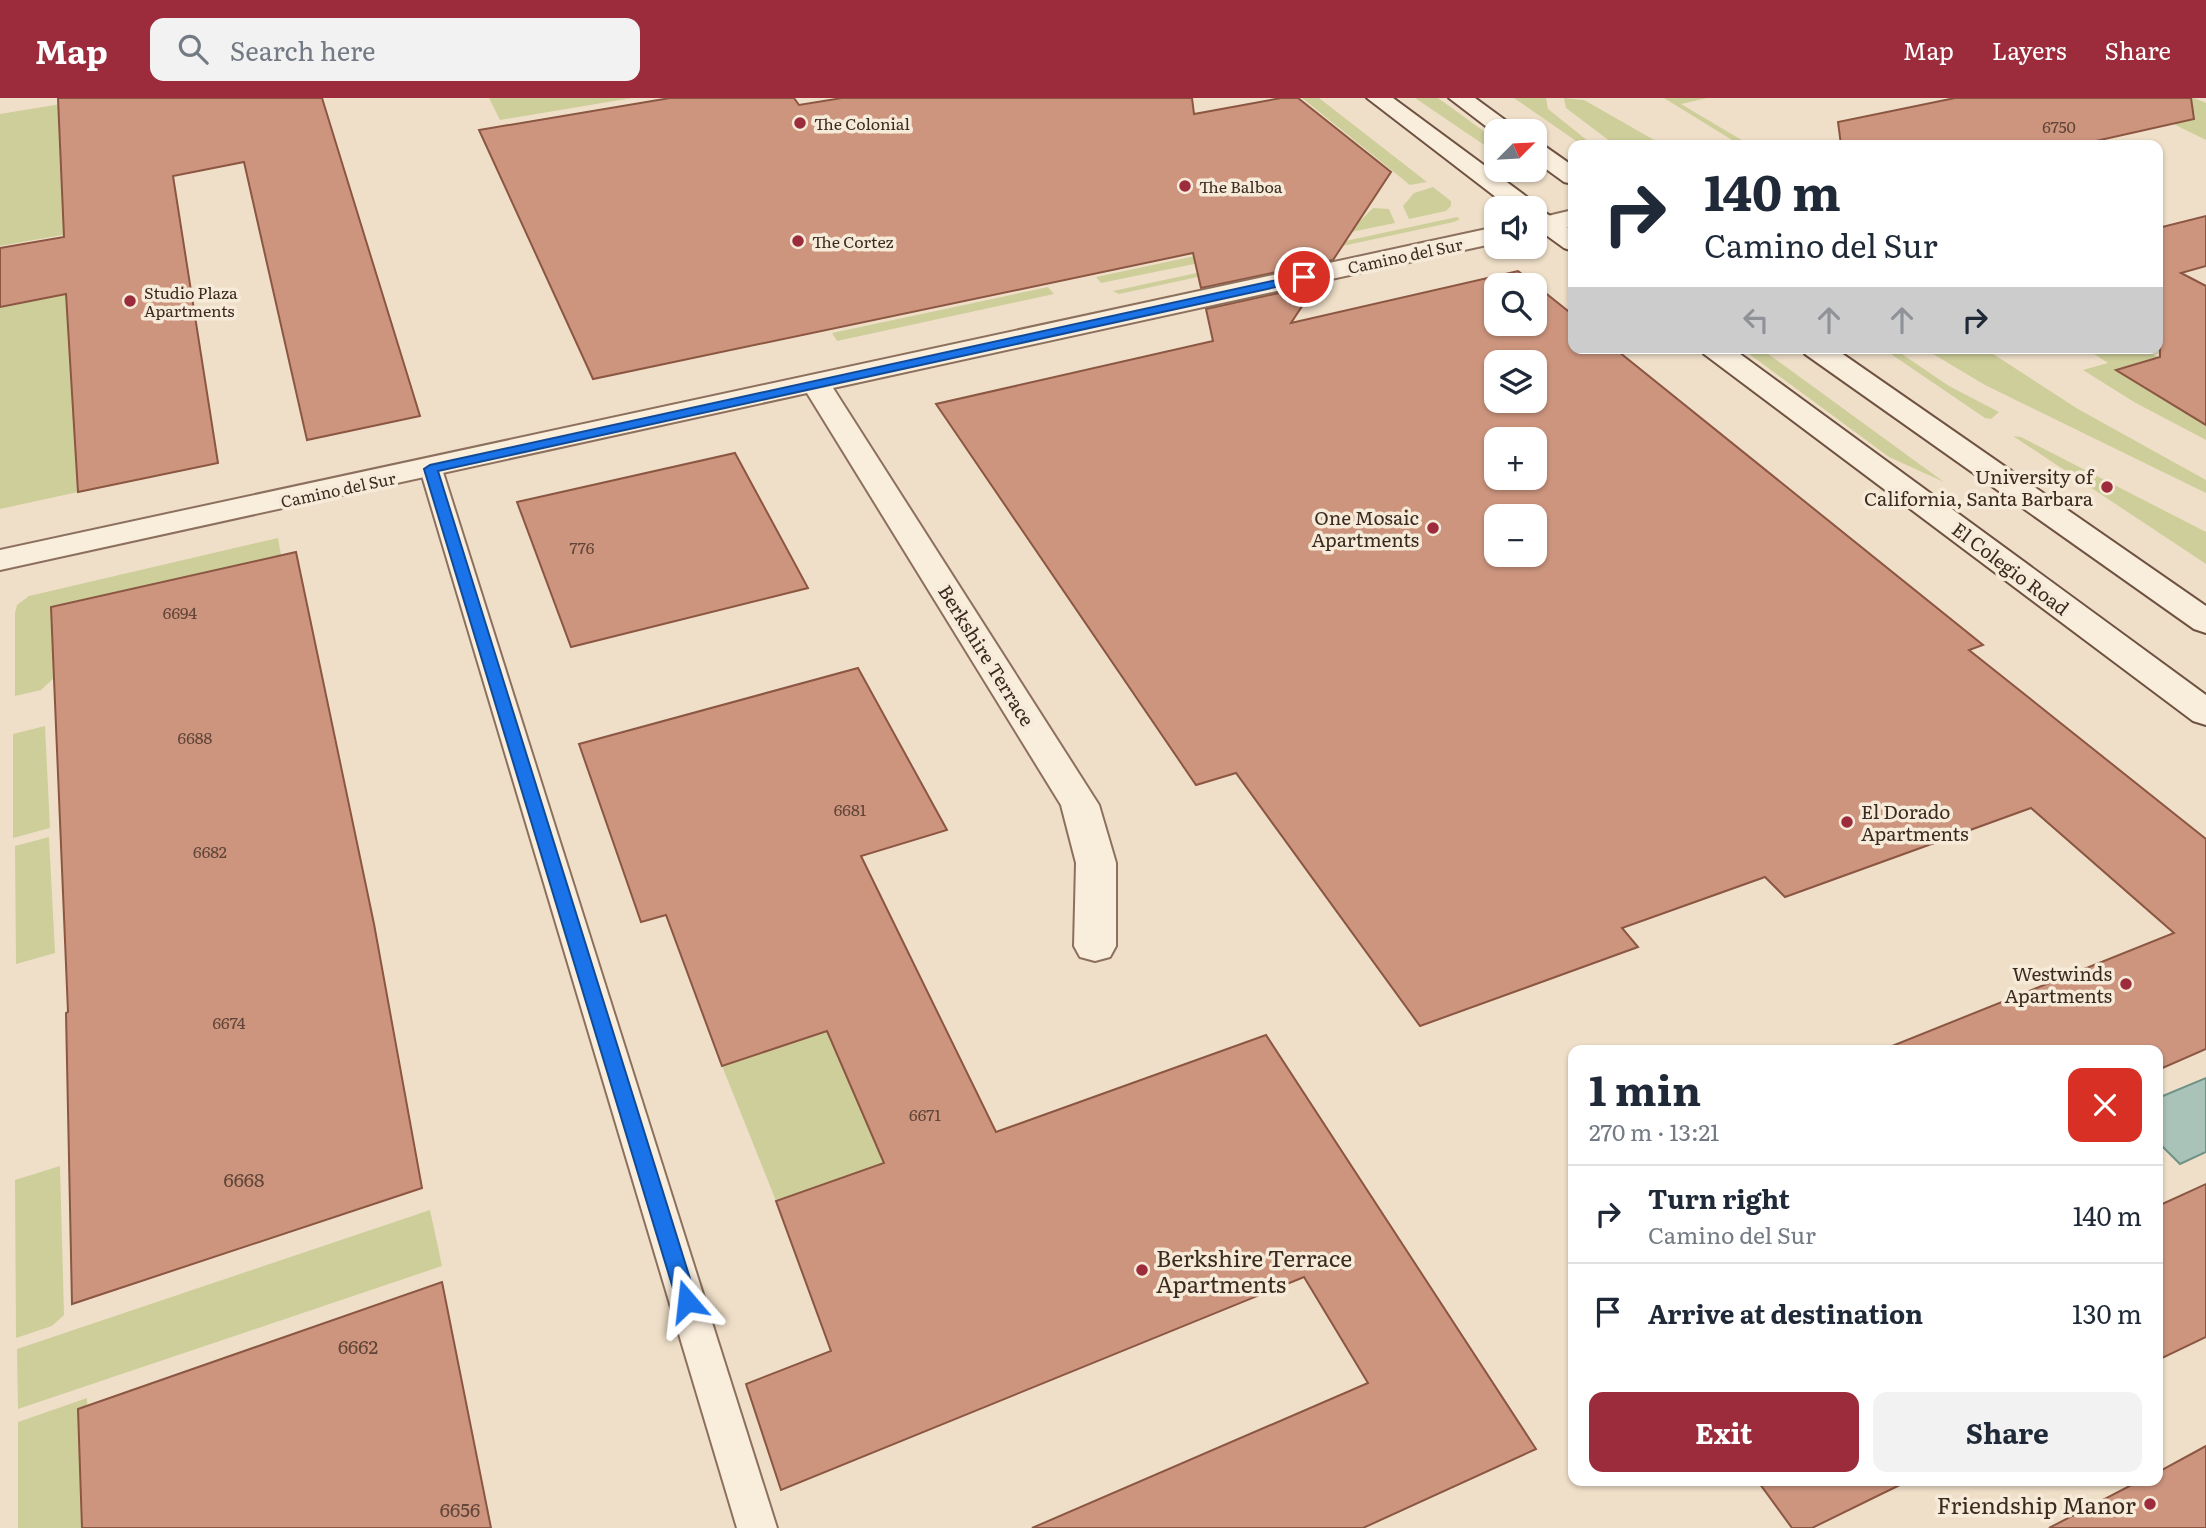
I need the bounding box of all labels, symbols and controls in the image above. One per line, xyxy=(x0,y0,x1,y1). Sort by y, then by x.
search box xyxy=(150,18,640,81)
text: Map xyxy=(35,25,108,74)
icon: search xyxy=(174,30,212,68)
text: Search here xyxy=(230,30,376,69)
text: Map xyxy=(1903,32,1954,67)
text: Layers xyxy=(1992,32,2066,67)
text: Share xyxy=(2104,32,2171,67)
place label: The Colonial xyxy=(814,111,910,135)
house number: 6750 xyxy=(2042,114,2076,138)
marker: The Colonial xyxy=(792,115,808,131)
north arrow xyxy=(1484,119,1547,182)
map controls xyxy=(1484,119,1547,567)
text: 140 m xyxy=(1704,153,1841,226)
icon: right xyxy=(1589,168,1680,259)
place label: The Balboa xyxy=(1199,174,1283,198)
marker: The Balboa xyxy=(1177,178,1193,194)
button: sound xyxy=(1484,196,1547,259)
text: Camino del Sur xyxy=(1704,220,1938,268)
place label: The Cortez xyxy=(812,229,894,253)
street label: Camino del Sur xyxy=(1345,231,1465,279)
marker: The Cortez xyxy=(790,233,806,249)
pin xyxy=(1274,247,1334,307)
icon: arrive xyxy=(1285,258,1323,296)
button: search xyxy=(1484,273,1547,336)
place label: Studio Plaza Apartments xyxy=(144,280,238,322)
marker: Studio Plaza Apartments xyxy=(122,293,138,309)
icon: left xyxy=(1737,301,1775,339)
icon: ahead xyxy=(1810,301,1848,339)
icon: ahead xyxy=(1883,301,1921,339)
icon: right xyxy=(1956,301,1994,339)
button: layers xyxy=(1484,350,1547,413)
button: + xyxy=(1484,427,1547,490)
place label: University of California, Santa Barbara xyxy=(1864,462,2095,512)
street label: Camino del Sur xyxy=(278,465,398,513)
marker: University of California, Santa Barbara xyxy=(2099,479,2115,495)
place label: One Mosaic Apartments xyxy=(1312,503,1419,553)
button: − xyxy=(1484,504,1547,567)
street label: El Colegio Road xyxy=(1947,515,2076,622)
marker: One Mosaic Apartments xyxy=(1425,520,1441,536)
house number: 776 xyxy=(570,535,595,559)
street label: Berkshire Terrace xyxy=(932,579,1042,731)
house number: 6694 xyxy=(163,600,197,624)
house number: 6688 xyxy=(178,725,213,749)
house number: 6681 xyxy=(834,797,867,821)
place label: El Dorado Apartments xyxy=(1861,797,1969,847)
marker: El Dorado Apartments xyxy=(1839,814,1855,830)
house number: 6682 xyxy=(193,839,227,863)
place label: Westwinds Apartments xyxy=(2005,959,2112,1009)
marker: Westwinds Apartments xyxy=(2118,976,2134,992)
house number: 6674 xyxy=(213,1010,246,1034)
text: 1 min xyxy=(1589,1057,1701,1119)
button: close xyxy=(2068,1068,2142,1142)
house number: 6671 xyxy=(909,1102,941,1126)
text: 270 m · 13:21 xyxy=(1589,1114,1719,1148)
house number: 6668 xyxy=(223,1165,265,1193)
text: Turn right xyxy=(1648,1178,1790,1217)
icon: right xyxy=(1589,1195,1627,1233)
text: 140 m xyxy=(2073,1195,2142,1234)
text: Camino del Sur xyxy=(1648,1217,1816,1251)
place label: Berkshire Terrace Apartments xyxy=(1156,1240,1352,1300)
marker: Berkshire Terrace Apartments xyxy=(1134,1262,1150,1278)
position arrow xyxy=(650,1264,724,1338)
icon: arrive xyxy=(1589,1293,1627,1331)
text: Arrive at destination xyxy=(1648,1293,1923,1332)
text: 130 m xyxy=(2072,1293,2142,1332)
house number: 6662 xyxy=(338,1332,378,1360)
button: Exit xyxy=(1589,1392,1859,1472)
button: Share xyxy=(1873,1392,2142,1472)
place label: Friendship Manor xyxy=(1937,1487,2136,1521)
house number: 6656 xyxy=(440,1495,480,1523)
marker: Friendship Manor xyxy=(2142,1496,2158,1512)

